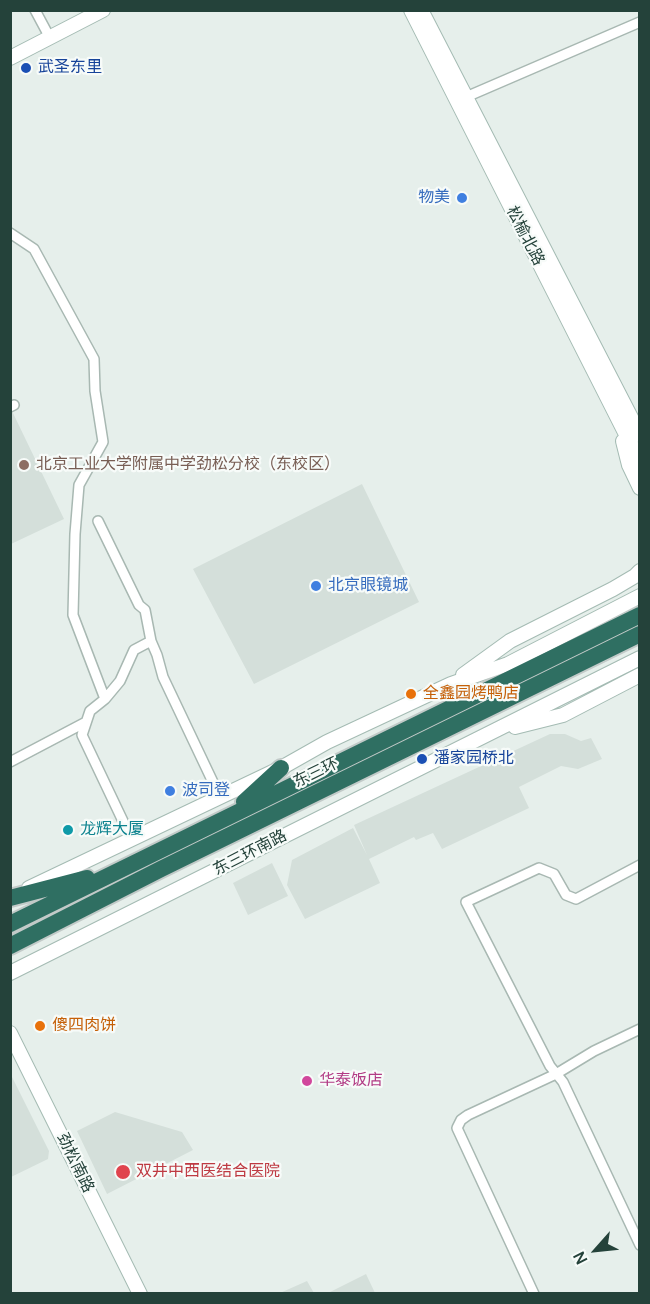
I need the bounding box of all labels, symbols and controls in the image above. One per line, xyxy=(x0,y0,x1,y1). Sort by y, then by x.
place label: 武圣东里 xyxy=(38,58,102,78)
marker: 武圣东里 xyxy=(19,61,33,75)
place label: 物美 xyxy=(418,188,450,208)
marker: 物美 xyxy=(455,191,469,205)
street label: 松榆北路 xyxy=(502,203,548,269)
place label: 北京工业大学附属中学劲松分校（东校区） xyxy=(36,455,340,475)
marker: 北京工业大学附属中学劲松分校（东校区） xyxy=(17,458,31,472)
place label: 北京眼镜城 xyxy=(328,576,408,596)
marker: 北京眼镜城 xyxy=(309,579,323,593)
place label: 全鑫园烤鸭店 xyxy=(423,684,519,704)
marker: 全鑫园烤鸭店 xyxy=(404,687,418,701)
place label: 潘家园桥北 xyxy=(434,749,514,769)
marker: 潘家园桥北 xyxy=(415,752,429,766)
street label: 东三环 xyxy=(290,754,342,792)
place label: 波司登 xyxy=(182,781,230,801)
marker: 波司登 xyxy=(163,784,177,798)
place label: 龙辉大厦 xyxy=(80,820,144,840)
marker: 龙辉大厦 xyxy=(61,823,75,837)
street label: 东三环南路 xyxy=(210,826,290,880)
place label: 傻四肉饼 xyxy=(52,1016,116,1036)
marker: 傻四肉饼 xyxy=(33,1019,47,1033)
place label: 华泰饭店 xyxy=(319,1071,383,1091)
marker: 华泰饭店 xyxy=(300,1074,314,1088)
street label: 劲松南路 xyxy=(52,1130,98,1196)
place label: 双井中西医结合医院 xyxy=(136,1162,280,1182)
marker: 双井中西医结合医院 xyxy=(114,1163,132,1181)
north arrow xyxy=(566,1220,626,1280)
text: N xyxy=(568,1248,592,1268)

